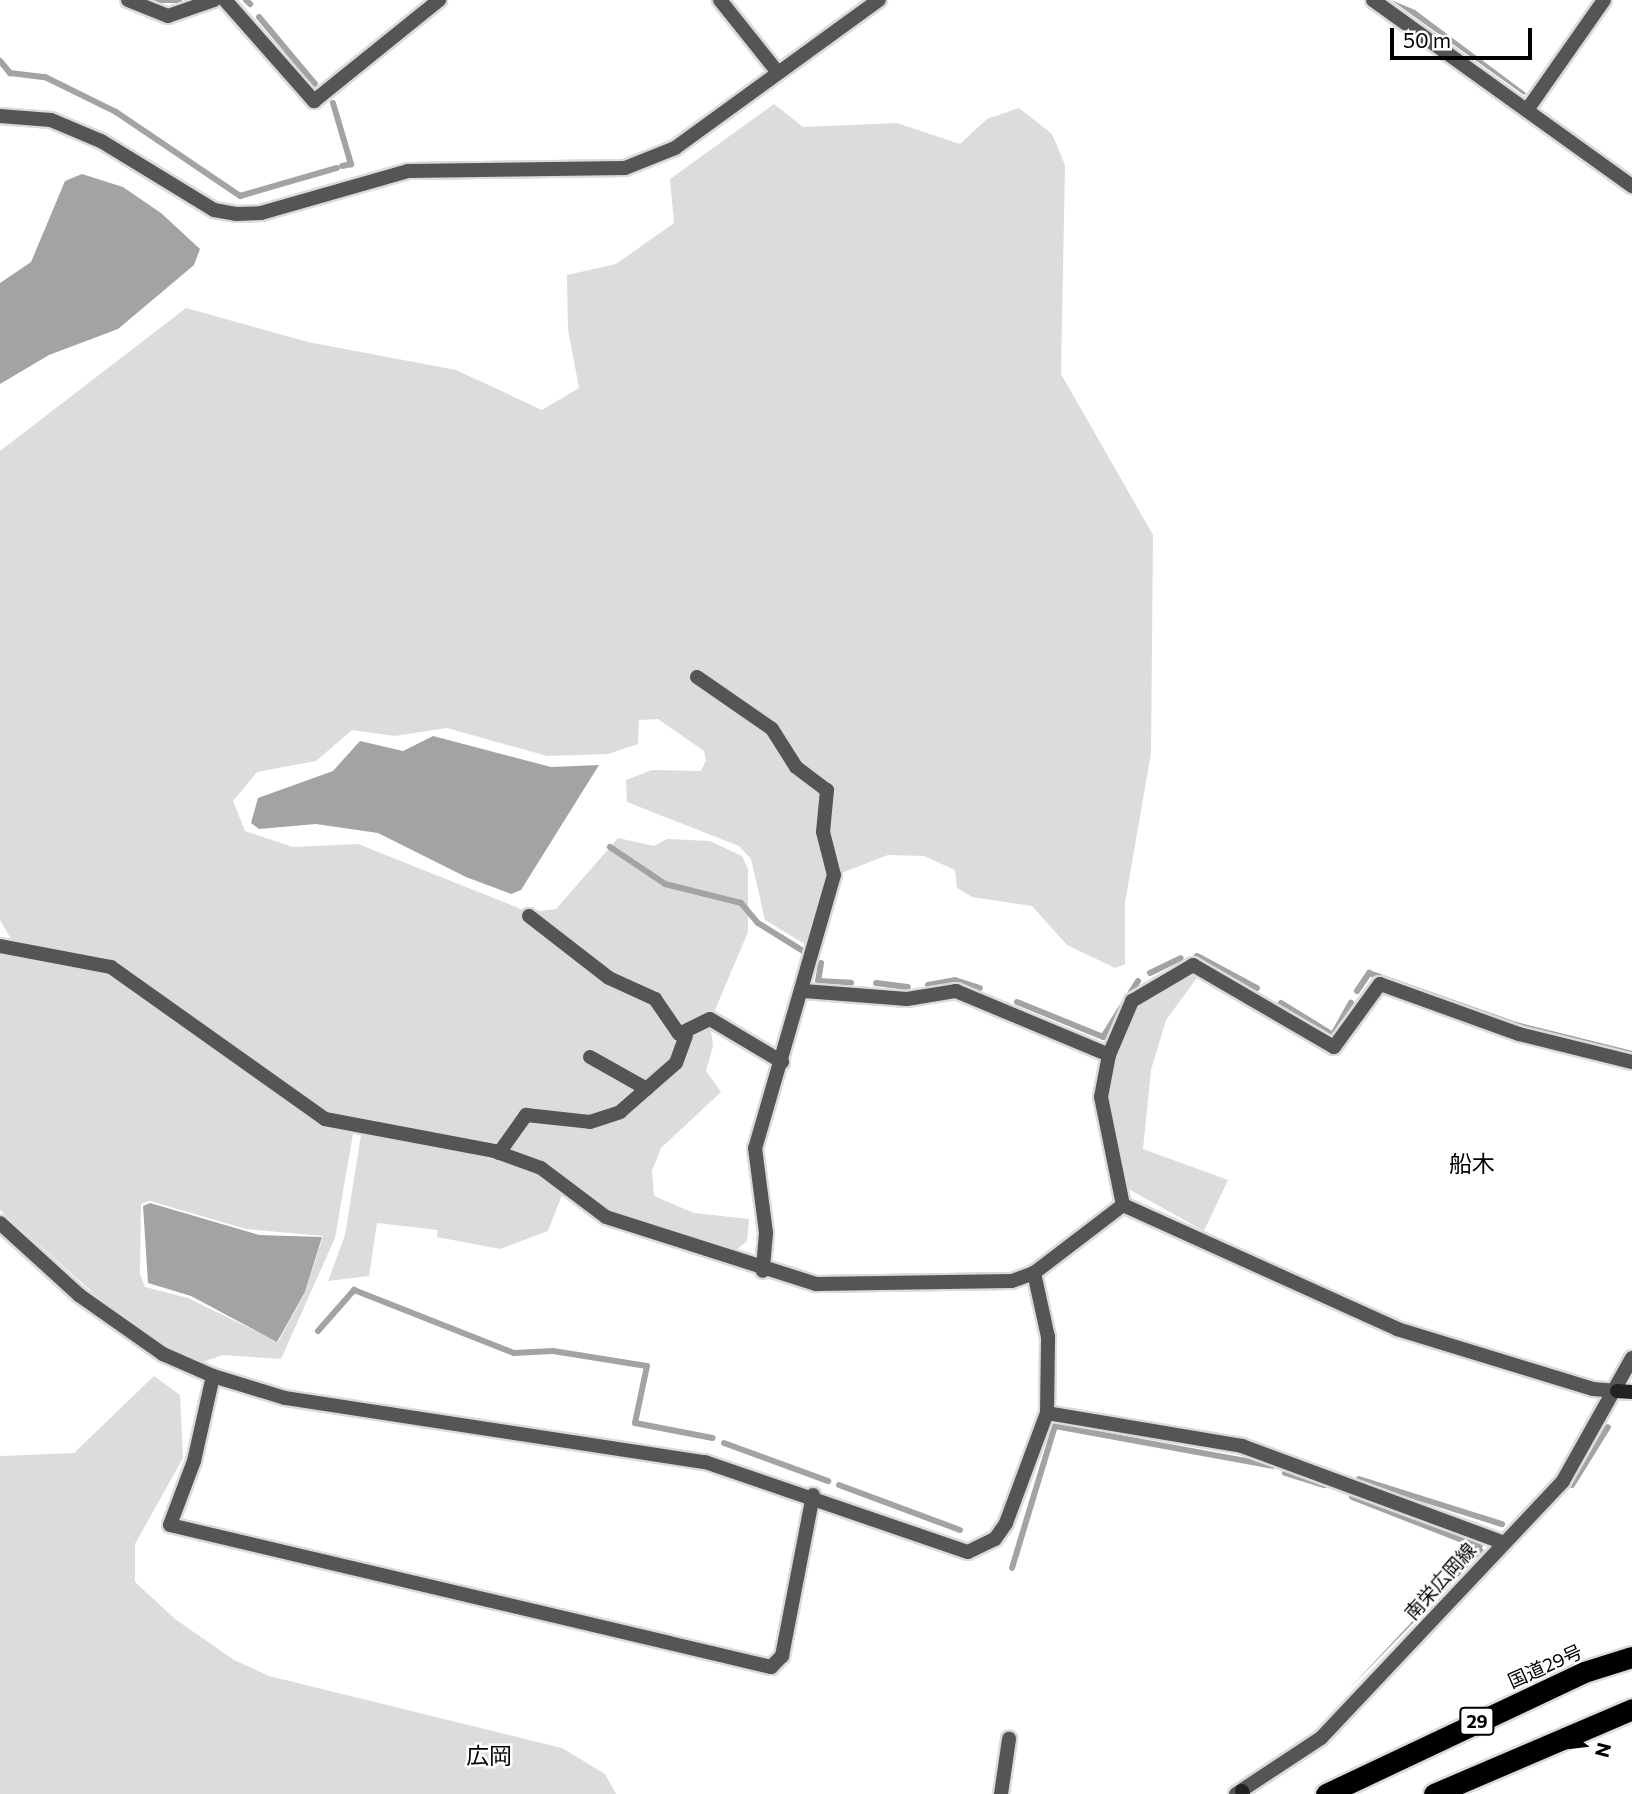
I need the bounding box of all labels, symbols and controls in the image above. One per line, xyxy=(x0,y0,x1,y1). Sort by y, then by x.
scale bar xyxy=(1394,14,1536,58)
text: 50 m xyxy=(1403,27,1451,52)
district label: 船木 xyxy=(1449,1149,1495,1177)
street label: 南栄広岡線 xyxy=(1400,1538,1480,1624)
street label: 国道29号 xyxy=(1504,1640,1586,1692)
road number: 29 xyxy=(1458,1706,1496,1736)
north arrow xyxy=(1548,1710,1618,1780)
text: N xyxy=(1591,1740,1617,1760)
district label: 広岡 xyxy=(466,1741,512,1769)

